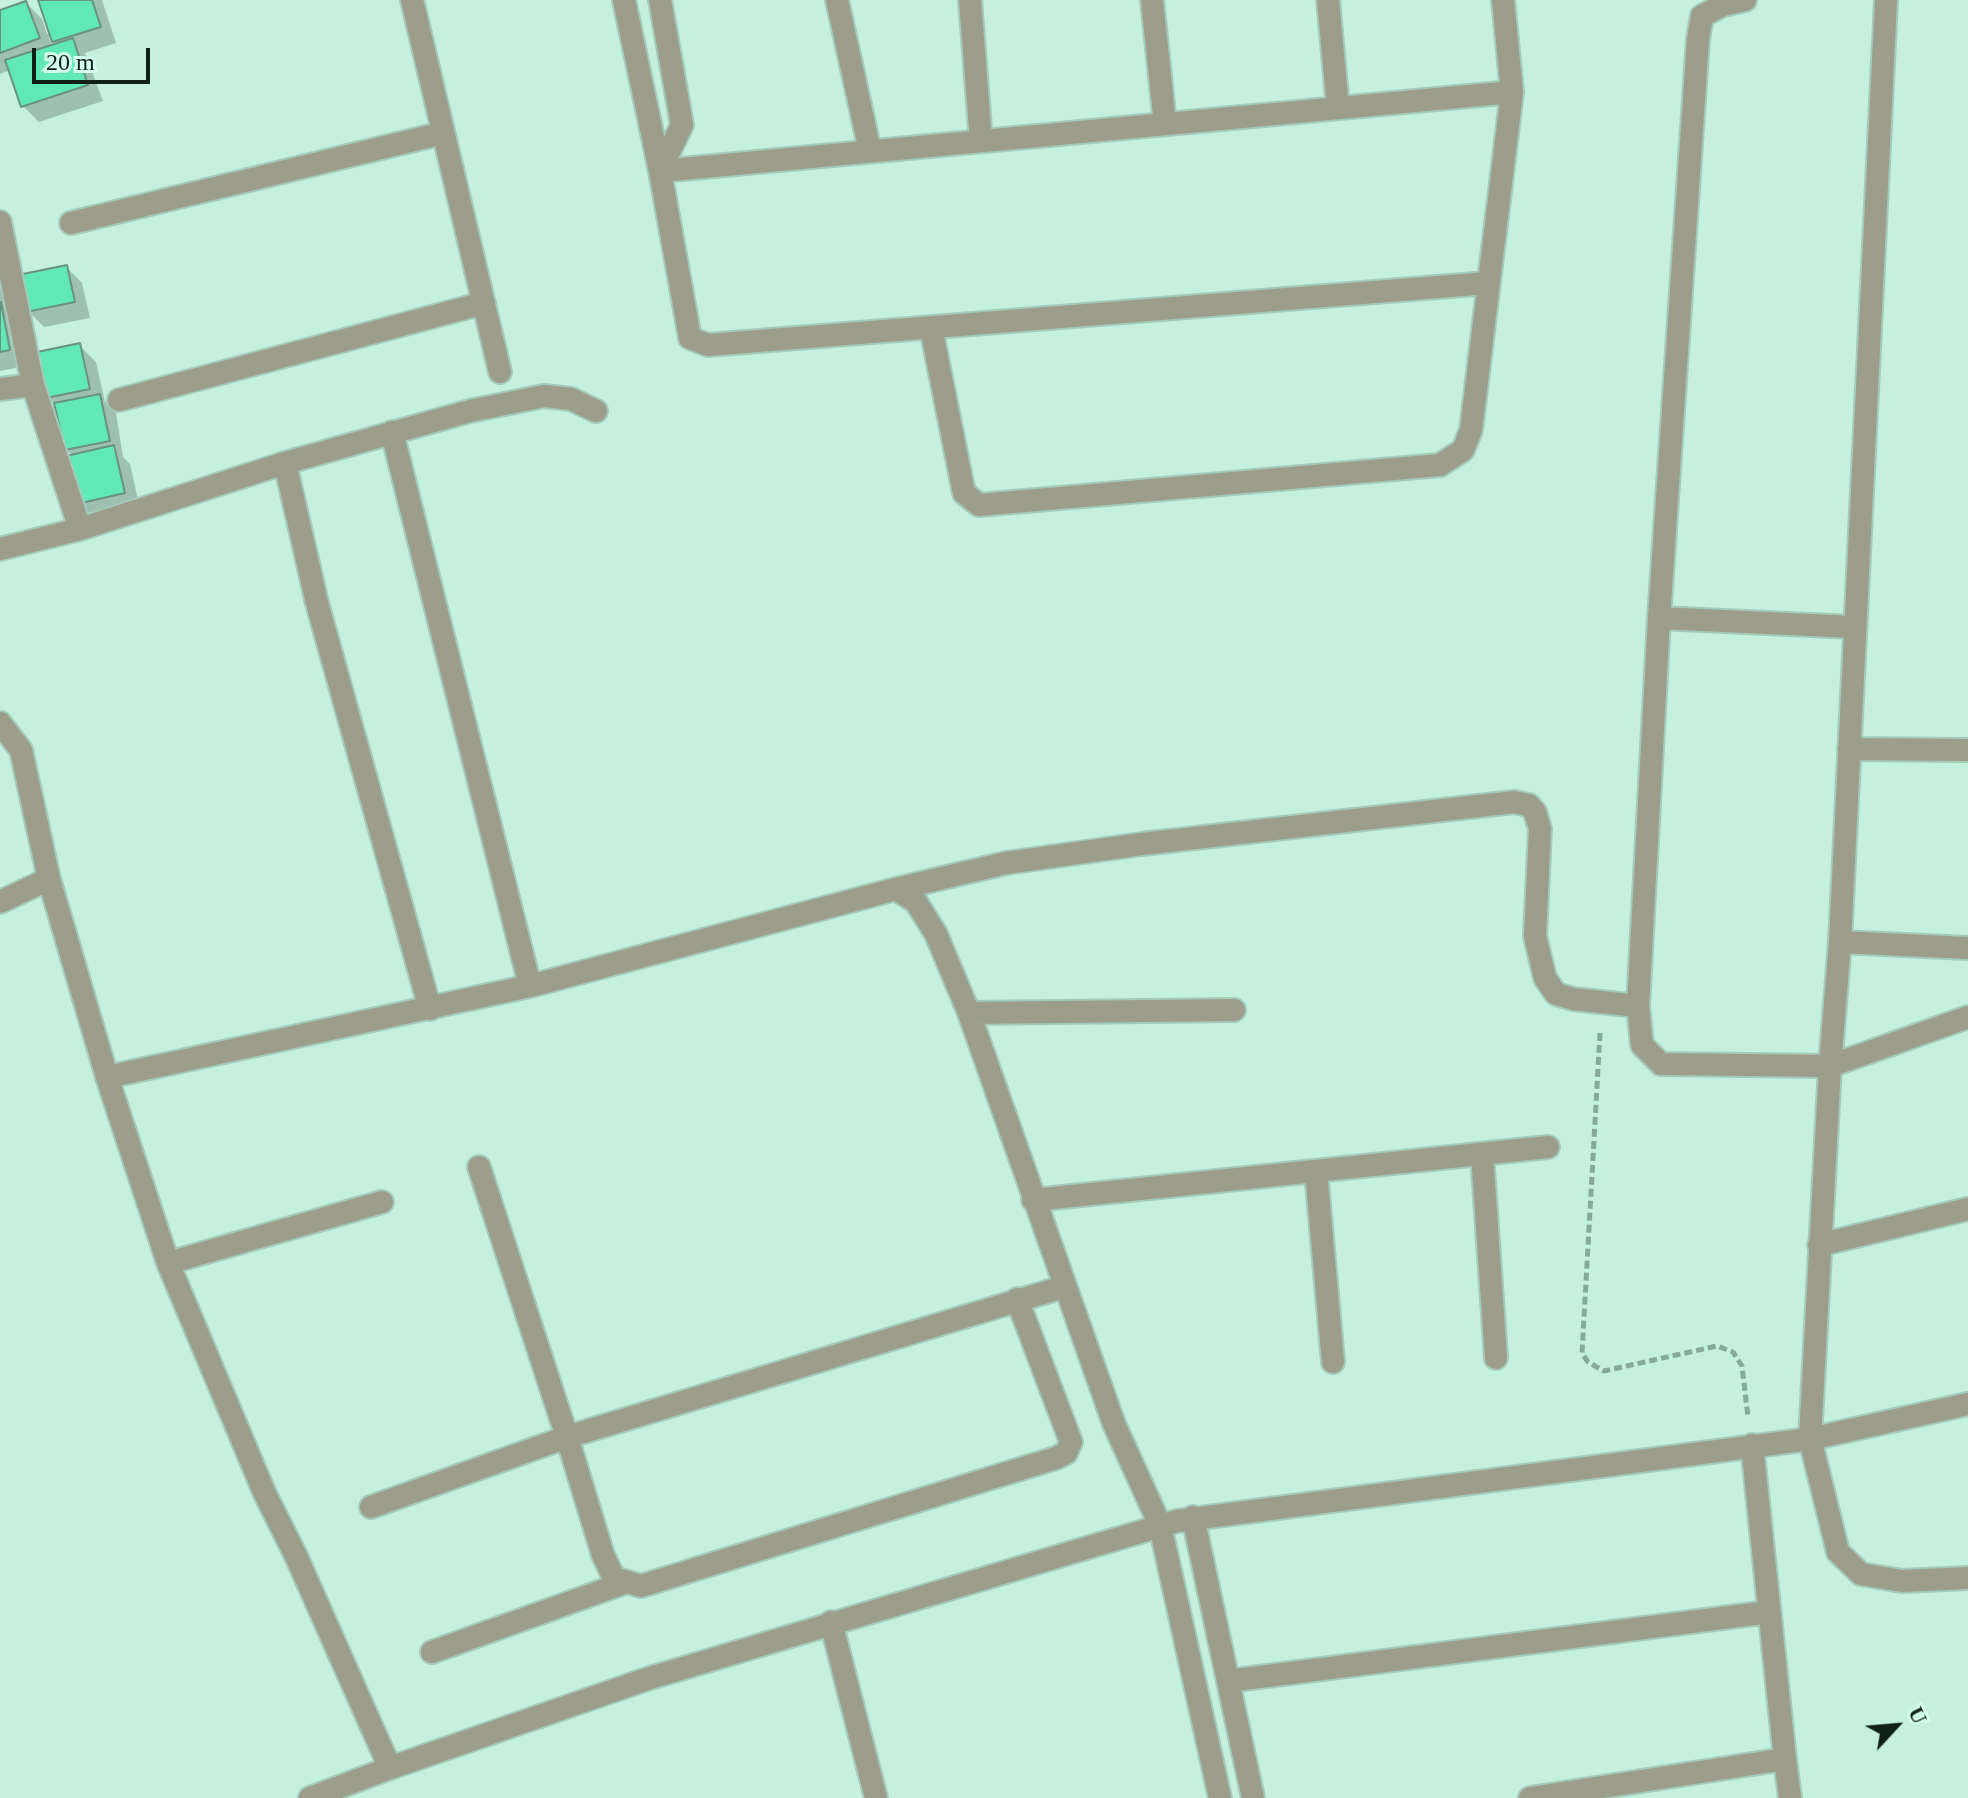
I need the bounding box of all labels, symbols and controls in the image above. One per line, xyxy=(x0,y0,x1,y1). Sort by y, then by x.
scale bar xyxy=(36,32,154,82)
text: 20 m xyxy=(46,49,95,75)
north arrow xyxy=(1856,1686,1936,1766)
text: U xyxy=(1903,1703,1933,1728)

